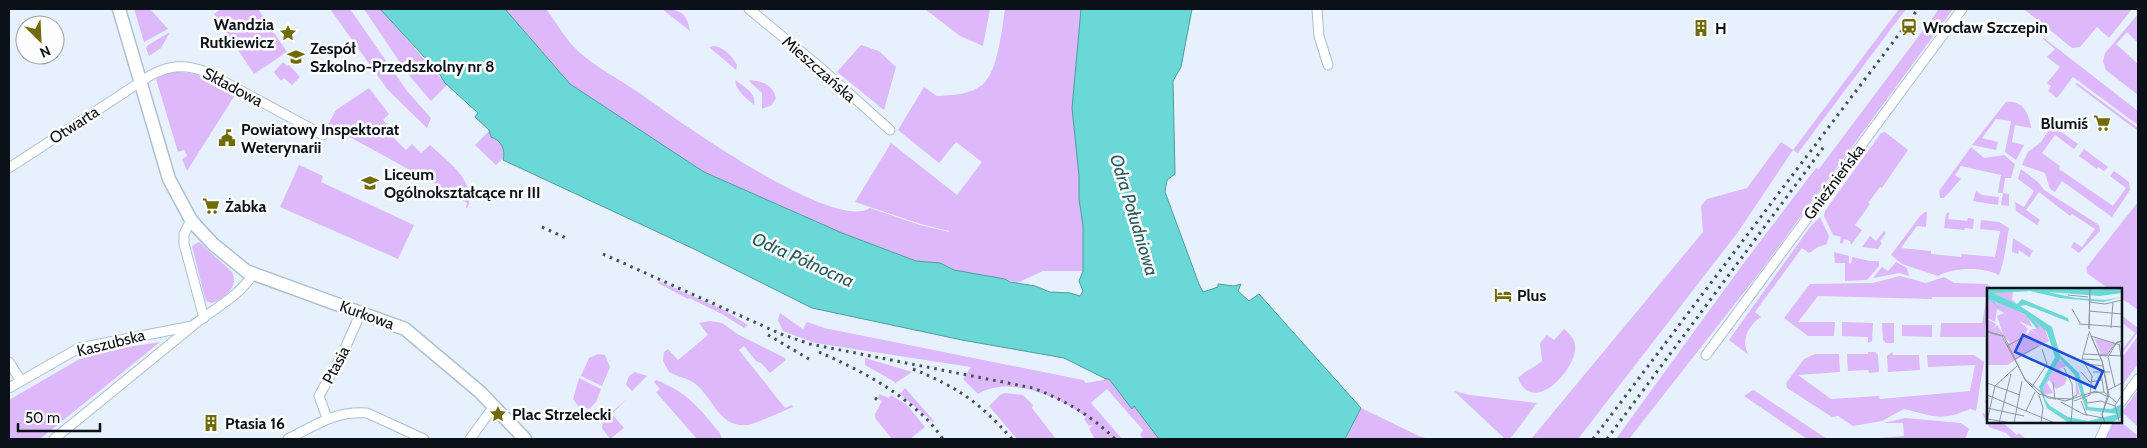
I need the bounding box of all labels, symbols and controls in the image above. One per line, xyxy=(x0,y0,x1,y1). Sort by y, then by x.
north arrow xyxy=(15,15,65,65)
place label: Wandzia Rutkiewicz xyxy=(200,15,274,52)
station icon: Wrocław Szczepin xyxy=(1899,17,1919,37)
building icon: H xyxy=(1691,18,1711,38)
place label: Wrocław Szczepin xyxy=(1923,18,2048,37)
place label: H xyxy=(1715,19,1727,38)
place icon: Wandzia Rutkiewicz xyxy=(278,23,298,43)
street label: Mieszczańska xyxy=(778,32,860,106)
place label: Zespół Szkolno-Przedszkolny nr 8 xyxy=(310,39,495,76)
text: N xyxy=(37,42,53,62)
school or university icon: Zespół Szkolno-Przedszkolny nr 8 xyxy=(286,47,306,67)
street label: Składowa xyxy=(200,63,266,111)
street label: Otwarta xyxy=(46,102,103,148)
supermarket icon: Blumiś xyxy=(2092,113,2112,133)
place label: Blumiś xyxy=(2041,114,2088,133)
place label: Powiatowy Inspektorat Weterynarii xyxy=(241,120,400,157)
public building icon: Powiatowy Inspektorat Weterynarii xyxy=(217,128,237,148)
street label: Gnieźnieńska xyxy=(1799,140,1869,223)
water label: Odra Południowa xyxy=(1105,152,1163,278)
place label: Liceum Ogólnokształcące nr III xyxy=(384,165,541,202)
school or university icon: Liceum Ogólnokształcące nr III xyxy=(360,173,380,193)
supermarket icon: Żabka xyxy=(201,196,221,216)
place label: Żabka xyxy=(225,197,267,216)
water label: Odra Północna xyxy=(749,228,857,292)
hotel icon: Plus xyxy=(1493,285,1513,305)
place label: Plus xyxy=(1517,286,1546,305)
inset map xyxy=(1987,288,2122,423)
street label: Kurkowa xyxy=(337,296,397,334)
street label: Kaszubska xyxy=(75,325,147,361)
street label: Ptasia xyxy=(318,343,354,387)
scale bar xyxy=(18,400,100,432)
place icon: Plac Strzelecki xyxy=(488,404,508,424)
place label: Plac Strzelecki xyxy=(512,405,611,424)
text: 50 m xyxy=(25,409,60,427)
building icon: Ptasia 16 xyxy=(201,413,221,433)
place label: Ptasia 16 xyxy=(225,414,285,433)

